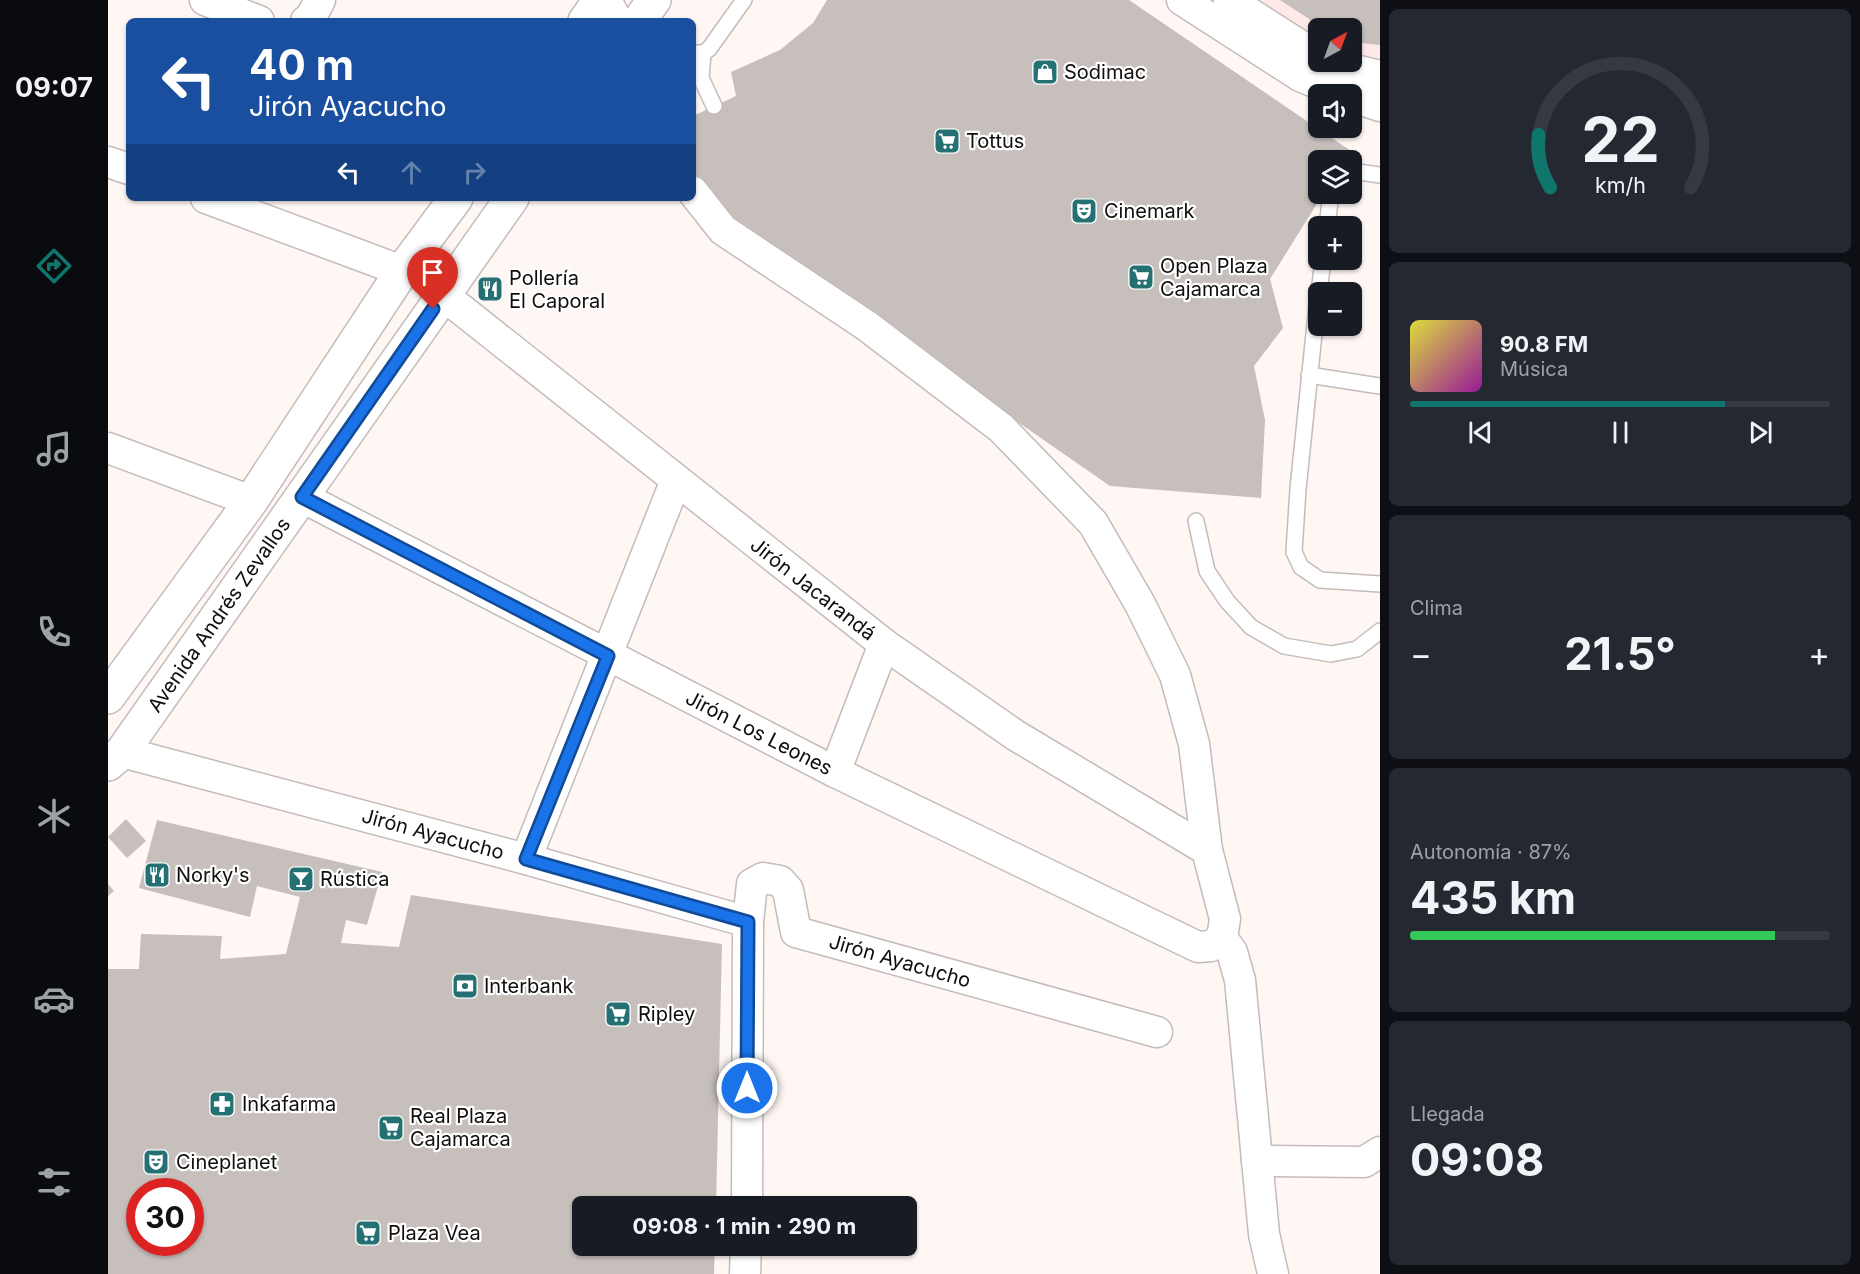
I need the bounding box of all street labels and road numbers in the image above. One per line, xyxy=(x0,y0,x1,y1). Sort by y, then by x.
street label: Avenida Andrés Zevallos xyxy=(143,513,295,717)
street label: Jirón Jacarandá xyxy=(746,533,880,645)
street label: Jirón Los Leones xyxy=(682,686,836,780)
street label: Jirón Ayacucho xyxy=(359,803,507,865)
street label: Jirón Ayacucho xyxy=(826,929,974,993)

